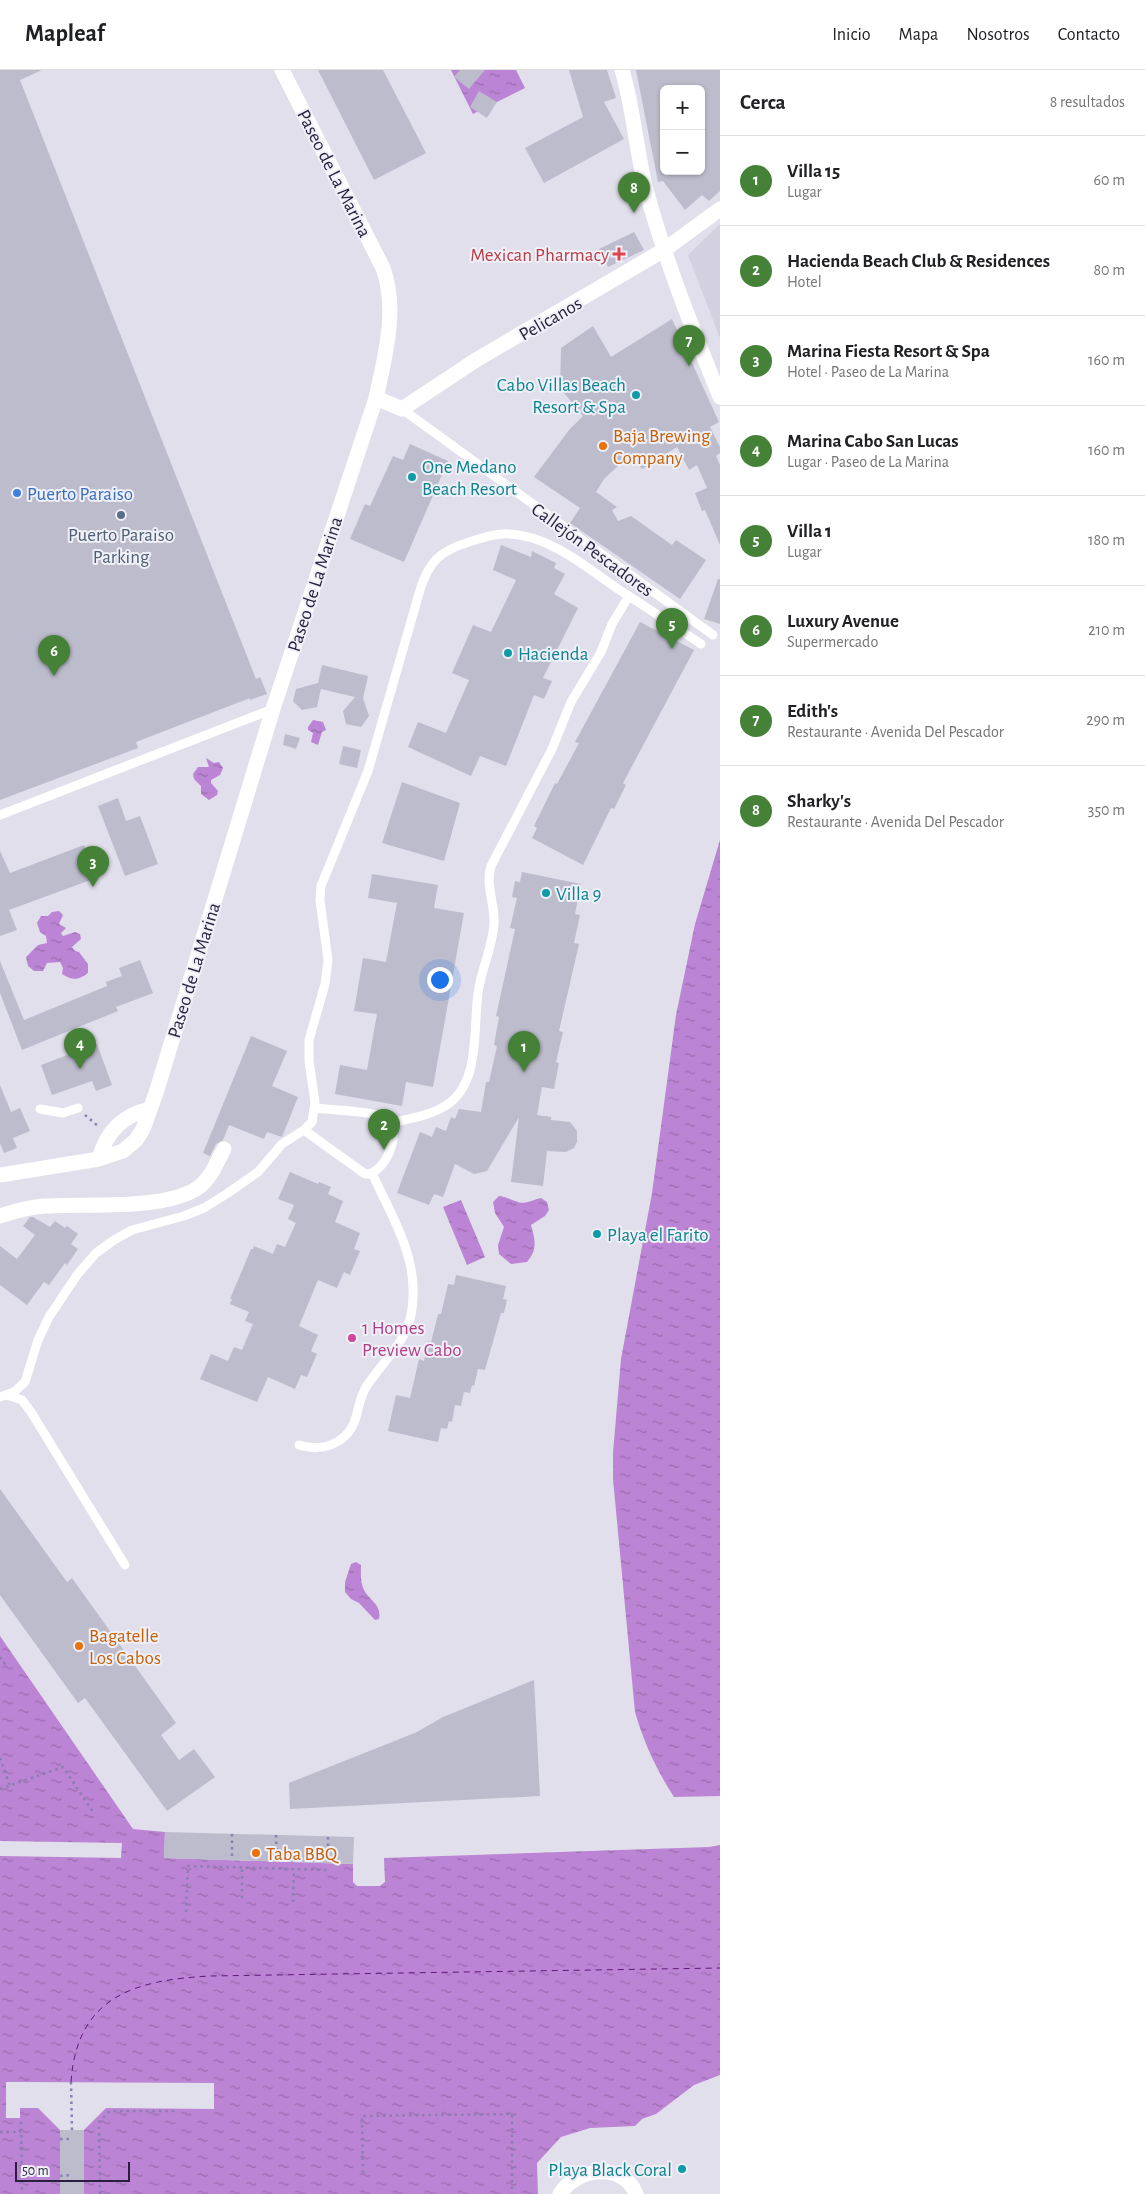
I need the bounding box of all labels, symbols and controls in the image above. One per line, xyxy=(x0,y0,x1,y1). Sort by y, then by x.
text: Mapleaf xyxy=(25,22,105,46)
text: Inicio xyxy=(832,26,871,44)
text: Mapa xyxy=(899,26,938,44)
text: Nosotros xyxy=(966,26,1030,44)
text: Contacto xyxy=(1058,26,1120,44)
map controls xyxy=(660,85,705,175)
button: + xyxy=(660,85,705,130)
text: Cerca xyxy=(740,92,786,113)
text: 8 resultados xyxy=(1050,94,1125,110)
street label: Paseo de La Marina xyxy=(293,107,374,241)
button: − xyxy=(660,130,705,175)
text: Villa 15 xyxy=(787,162,840,181)
pin: 8 xyxy=(618,172,650,213)
text: 1 xyxy=(753,172,759,188)
text: 60 m xyxy=(1094,172,1125,188)
text: Lugar xyxy=(787,184,822,200)
place label: Mexican Pharmacy xyxy=(470,246,609,265)
marker: Mexican Pharmacy xyxy=(613,248,625,260)
text: Hacienda Beach Club & Residences xyxy=(787,252,1050,271)
text: 2 xyxy=(752,262,760,278)
text: 80 m xyxy=(1094,262,1125,278)
text: Hotel xyxy=(787,274,822,290)
street label: Pelicanos xyxy=(516,294,585,345)
pin: 7 xyxy=(673,325,705,366)
text: Marina Fiesta Resort & Spa xyxy=(787,342,990,361)
text: 3 xyxy=(753,352,759,368)
text: 160 m xyxy=(1088,352,1125,368)
text: Hotel · Paseo de La Marina xyxy=(787,364,949,380)
place label: Cabo Villas Beach Resort & Spa xyxy=(497,376,626,417)
marker: Cabo Villas Beach Resort & Spa xyxy=(630,389,642,401)
place label: Baja Brewing Company xyxy=(613,427,711,468)
text: Marina Cabo San Lucas xyxy=(787,432,959,451)
marker: Baja Brewing Company xyxy=(597,440,609,452)
text: 4 xyxy=(752,442,760,458)
text: 160 m xyxy=(1088,442,1125,458)
text: Lugar · Paseo de La Marina xyxy=(787,454,949,470)
place label: One Medano Beach Resort xyxy=(422,458,517,499)
marker: One Medano Beach Resort xyxy=(406,471,418,483)
place label: Puerto Paraiso xyxy=(27,485,133,504)
marker: Puerto Paraiso xyxy=(11,487,23,499)
street label: Callejón Pescadores xyxy=(528,500,657,601)
marker: Puerto Paraiso Parking xyxy=(115,509,127,521)
street label: Paseo de La Marina xyxy=(285,514,346,654)
text: Villa 1 xyxy=(787,522,832,541)
place label: Puerto Paraiso Parking xyxy=(68,526,174,567)
text: 5 xyxy=(753,532,759,548)
text: 180 m xyxy=(1088,532,1125,548)
text: Lugar xyxy=(787,544,822,560)
pin: 5 xyxy=(656,608,688,649)
text: Luxury Avenue xyxy=(787,612,899,631)
text: 6 xyxy=(752,622,760,638)
text: 210 m xyxy=(1088,622,1125,638)
text: Supermercado xyxy=(787,634,878,650)
pin: 6 xyxy=(38,635,70,676)
place label: Hacienda xyxy=(518,645,589,664)
marker: Hacienda xyxy=(502,647,514,659)
text: Edith's xyxy=(787,702,838,721)
text: 7 xyxy=(753,712,759,728)
text: 290 m xyxy=(1086,712,1125,728)
text: Restaurante · Avenida Del Pescador xyxy=(787,724,1004,740)
text: Sharky's xyxy=(787,792,851,811)
text: 8 xyxy=(752,802,760,818)
text: 350 m xyxy=(1088,802,1125,818)
text: Restaurante · Avenida Del Pescador xyxy=(787,814,1004,830)
pin: 3 xyxy=(77,846,109,887)
place label: Villa 9 xyxy=(556,885,602,904)
marker: Villa 9 xyxy=(540,887,552,899)
street label: Paseo de La Marina xyxy=(165,900,224,1040)
your location xyxy=(427,967,453,993)
pin: 4 xyxy=(64,1028,96,1069)
pin: 1 xyxy=(508,1031,540,1072)
pin: 2 xyxy=(368,1109,400,1150)
place label: Playa el Farito xyxy=(607,1226,709,1245)
marker: Playa el Farito xyxy=(591,1228,603,1240)
place label: 1 Homes Preview Cabo xyxy=(362,1319,462,1360)
marker: 1 Homes Preview Cabo xyxy=(346,1332,358,1344)
place label: Bagatelle Los Cabos xyxy=(89,1627,161,1668)
marker: Bagatelle Los Cabos xyxy=(73,1640,85,1652)
place label: Taba BBQ xyxy=(266,1845,339,1864)
marker: Taba BBQ xyxy=(250,1847,262,1859)
scale bar xyxy=(15,2159,130,2182)
place label: Playa Black Coral xyxy=(548,2161,672,2180)
marker: Playa Black Coral xyxy=(676,2163,688,2175)
text: 50 m xyxy=(22,2164,49,2178)

